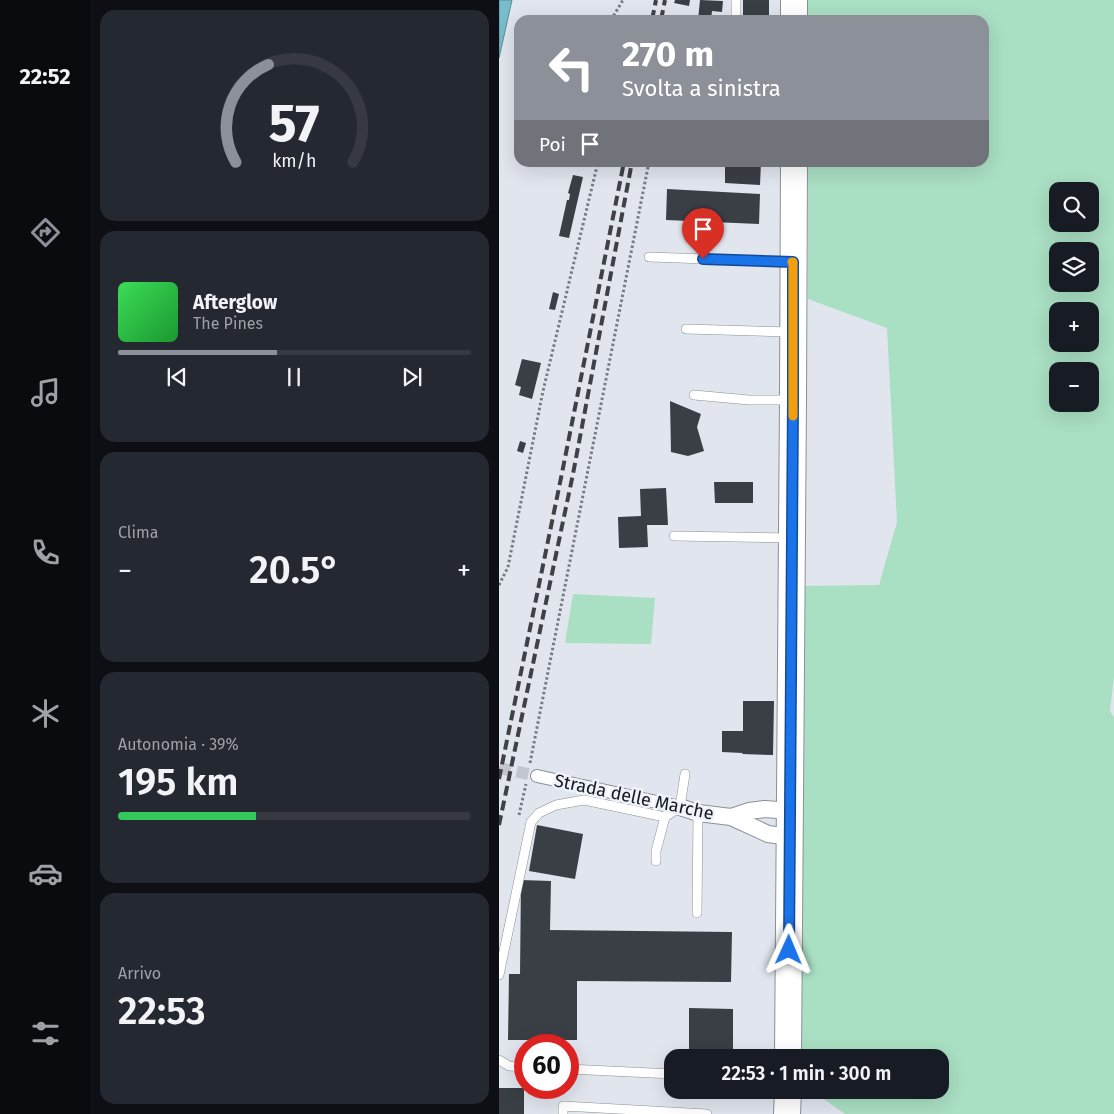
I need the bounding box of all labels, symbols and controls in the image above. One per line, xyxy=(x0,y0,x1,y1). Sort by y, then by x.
text: 270 m xyxy=(622,33,714,75)
icon: left xyxy=(539,35,604,100)
text: 22:52 xyxy=(19,63,71,90)
text: Svolta a sinistra xyxy=(622,75,781,102)
text: 57 xyxy=(269,92,320,155)
icon: arrive xyxy=(576,130,604,158)
text: Poi xyxy=(539,133,566,156)
text: km/h xyxy=(272,150,317,172)
map controls xyxy=(1049,182,1099,412)
button: search xyxy=(1049,182,1099,232)
pin xyxy=(682,208,724,259)
icon: directions xyxy=(28,215,63,250)
icon: arrive xyxy=(689,215,717,243)
button: layers xyxy=(1049,242,1099,292)
text: Afterglow xyxy=(193,291,277,314)
button: + xyxy=(1049,302,1099,352)
text: The Pines xyxy=(193,314,263,333)
button: − xyxy=(1049,362,1099,412)
icon: previous xyxy=(163,363,191,391)
icon: pause xyxy=(280,363,308,391)
icon: next xyxy=(398,363,426,391)
icon: music xyxy=(28,375,63,410)
text: Clima xyxy=(118,523,158,542)
icon: phone xyxy=(28,535,63,570)
text: 20.5° xyxy=(249,547,340,593)
text: − xyxy=(118,554,132,587)
text: + xyxy=(457,554,471,587)
icon: climate xyxy=(28,696,63,731)
text: Autonomia · 39% xyxy=(118,735,239,754)
text: 195 km xyxy=(118,759,238,805)
street label: Strada delle Marche xyxy=(552,769,716,825)
icon: car xyxy=(28,856,63,891)
position arrow xyxy=(762,923,814,975)
text: Arrivo xyxy=(118,964,161,983)
text: 22:53 xyxy=(118,988,206,1034)
icon: filters xyxy=(28,1016,63,1051)
speed limit sign: 60 xyxy=(514,1034,579,1099)
text: 22:53 · 1 min · 300 m xyxy=(722,1062,891,1085)

